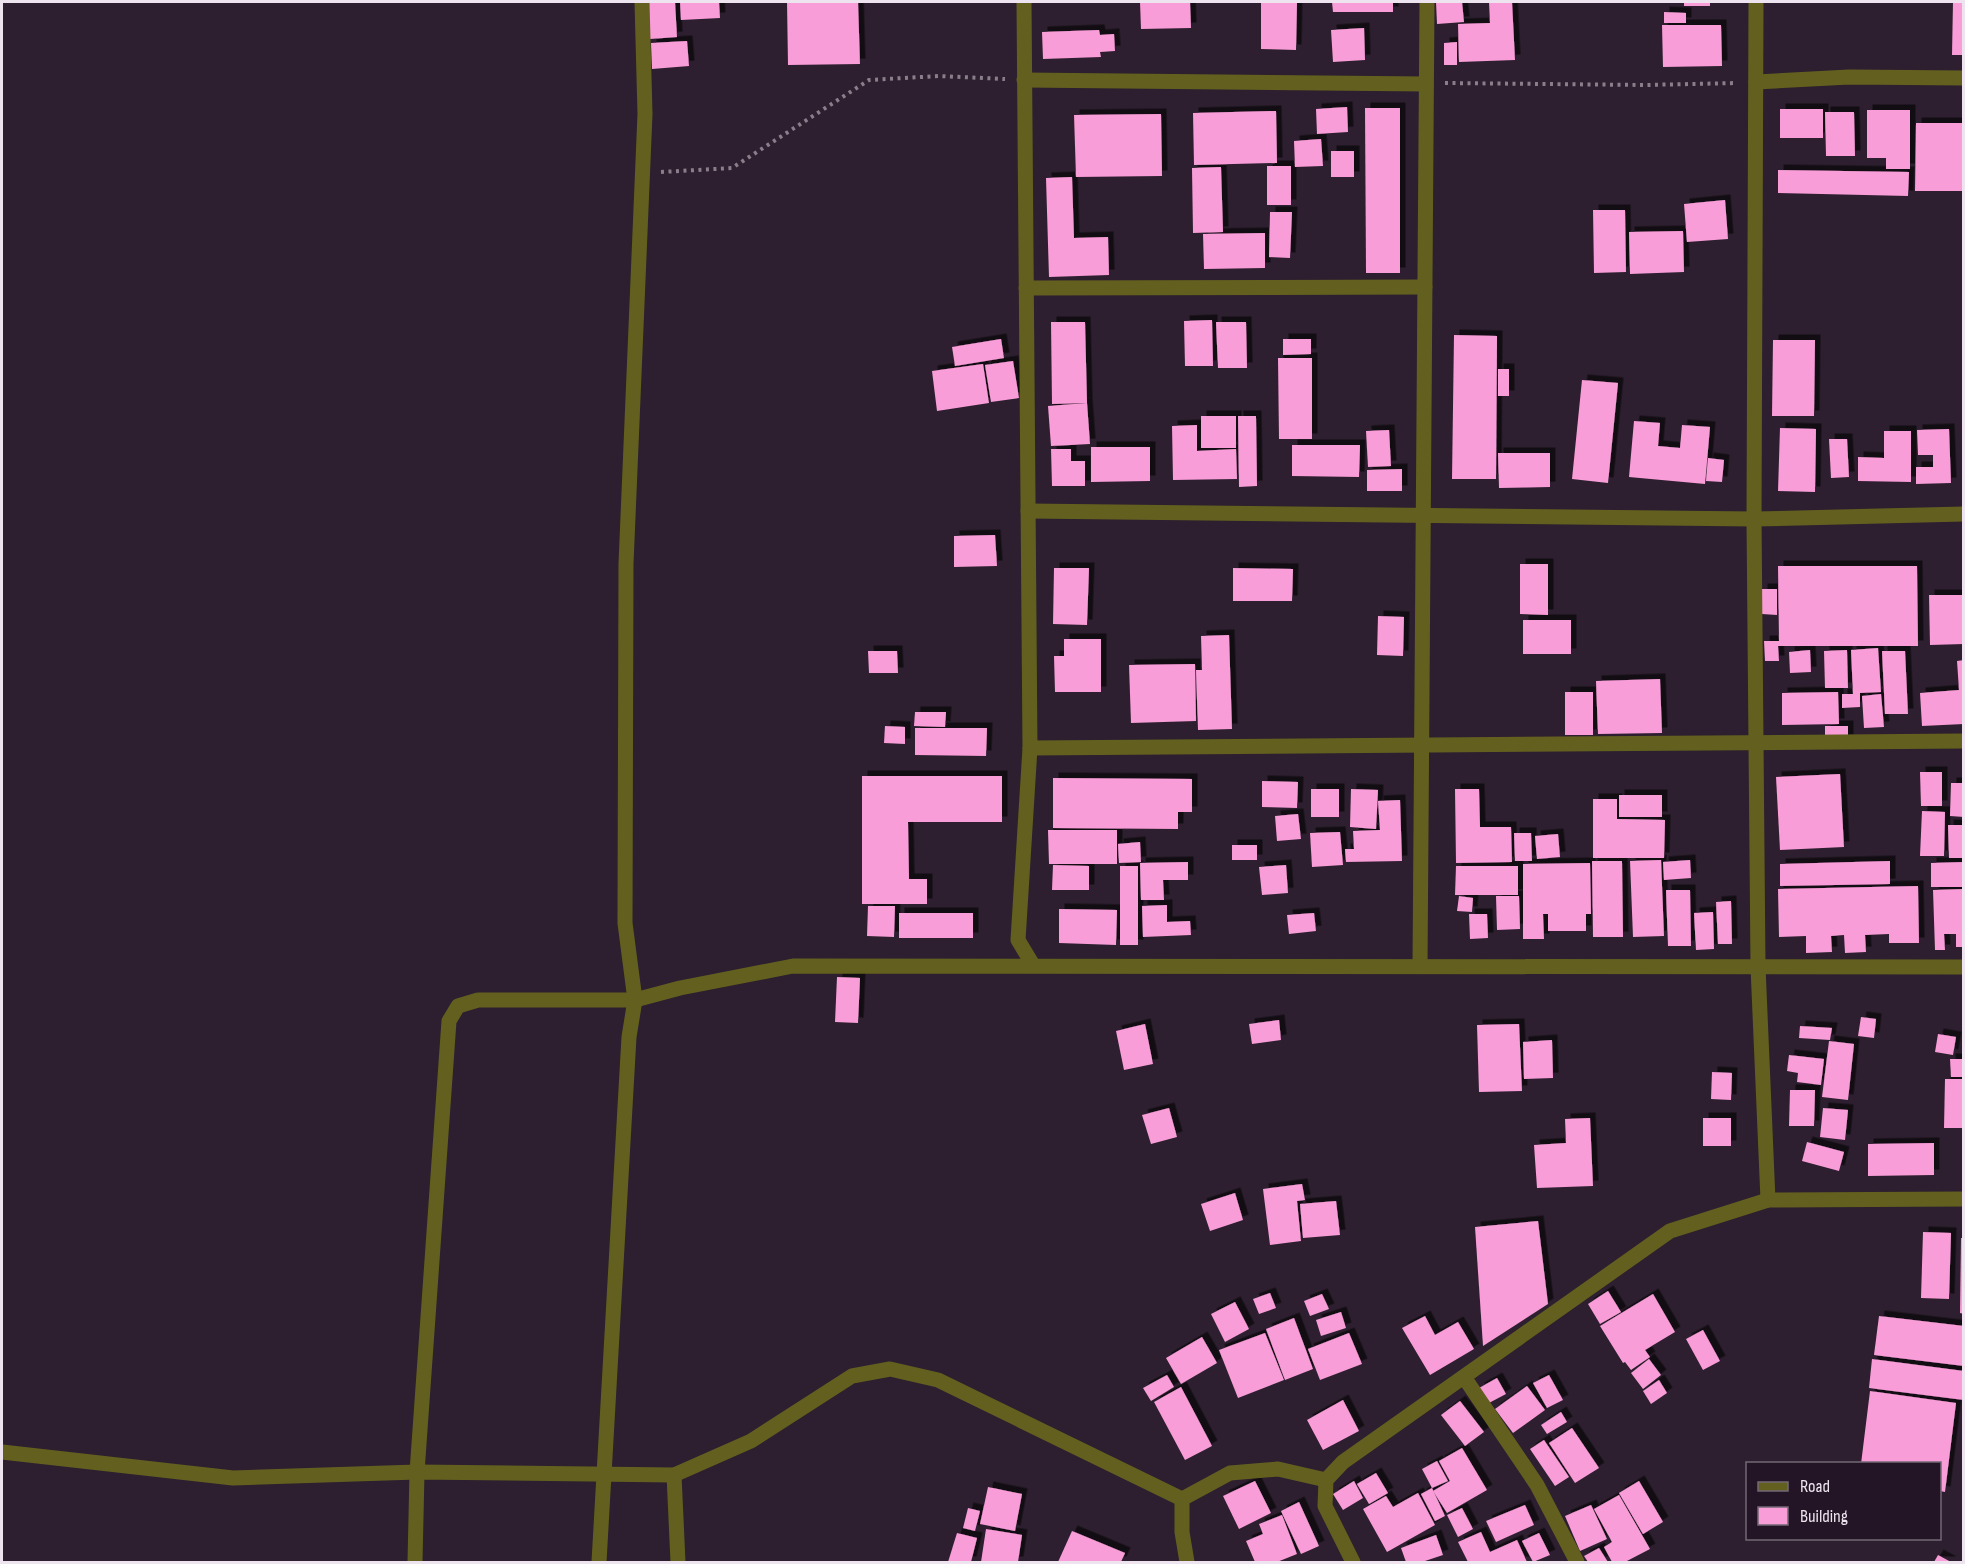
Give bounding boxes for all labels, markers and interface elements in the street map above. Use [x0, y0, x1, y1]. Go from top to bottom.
legend [1746, 1462, 1941, 1540]
text: Road [1800, 1476, 1830, 1497]
text: Building [1800, 1506, 1848, 1527]

